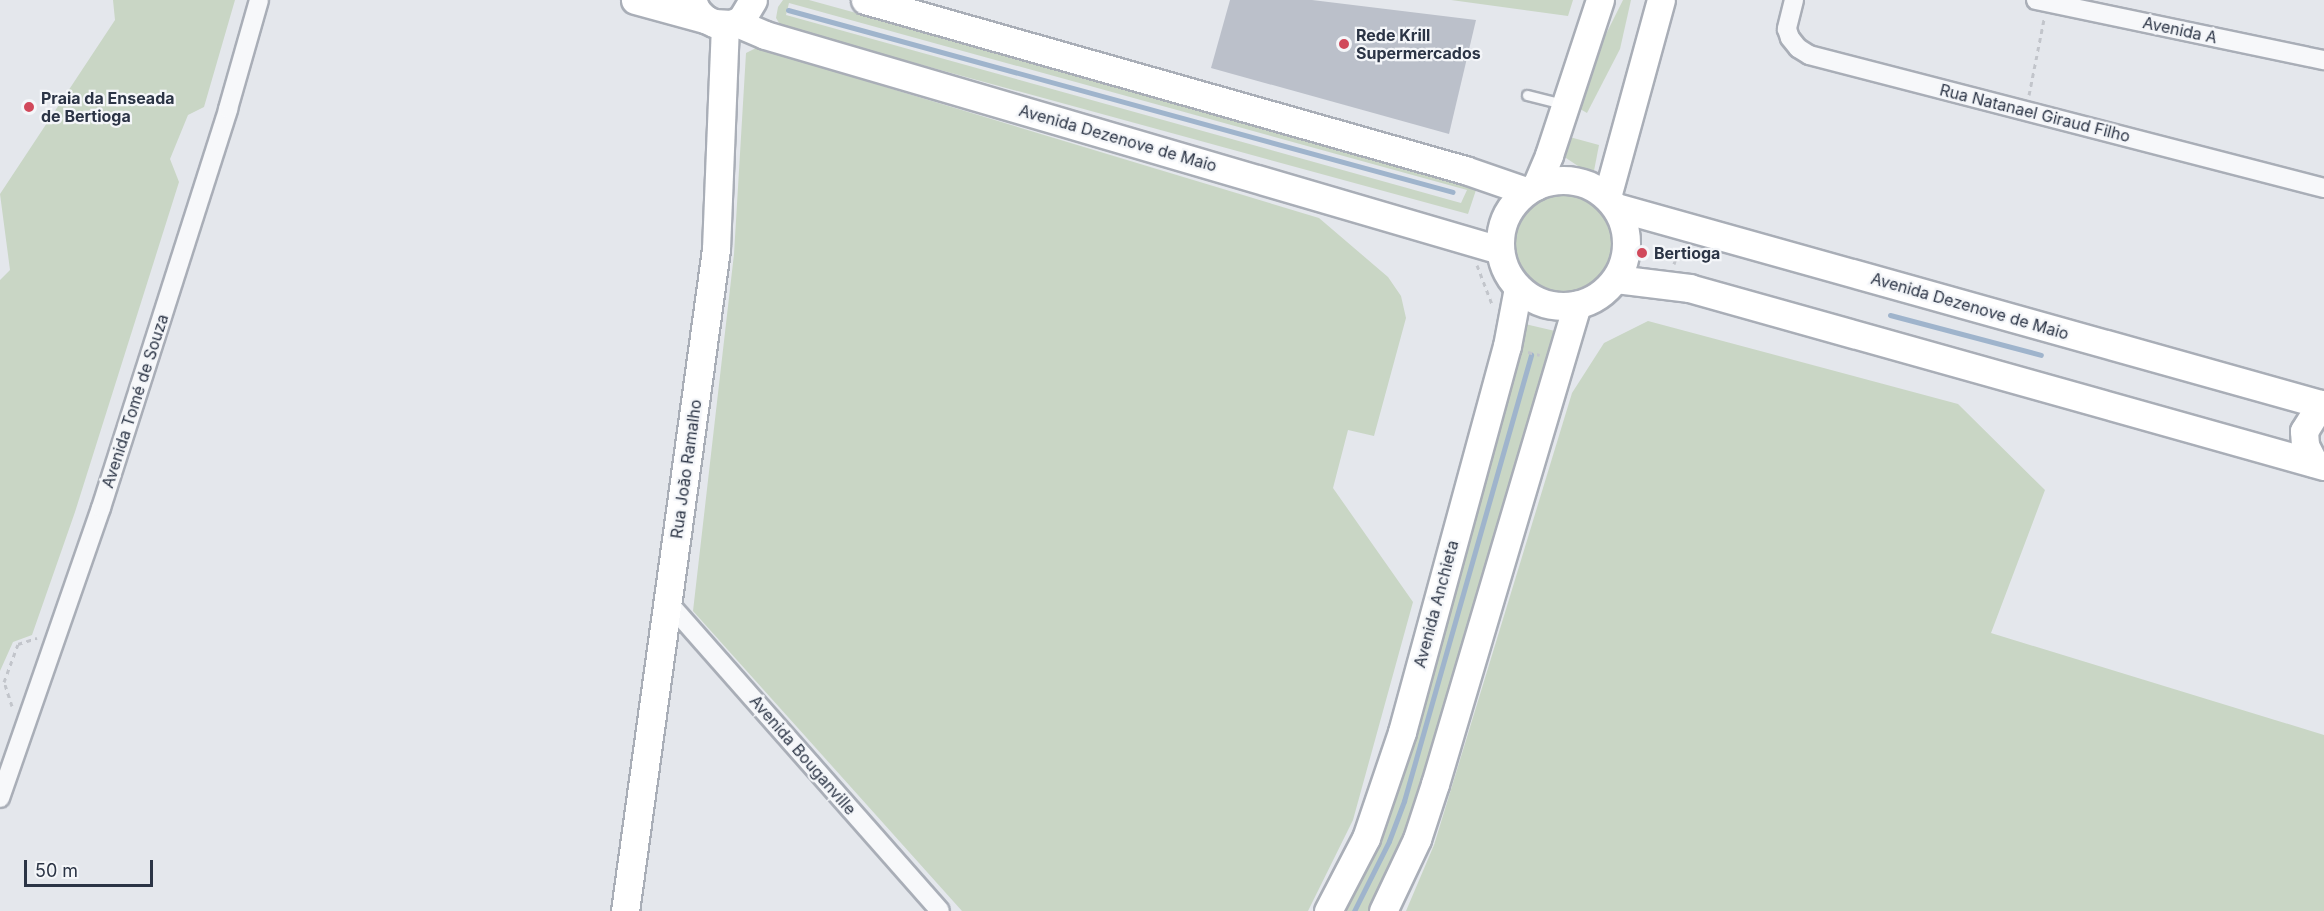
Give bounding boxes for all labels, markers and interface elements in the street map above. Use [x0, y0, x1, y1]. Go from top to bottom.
street label: Avenida A [2141, 13, 2219, 47]
place label: Rede Krill Supermercados [1356, 25, 1481, 63]
marker: Rede Krill Supermercados [1337, 37, 1351, 51]
street label: Rua Natanael Giraud Filho [1938, 80, 2132, 146]
place label: Praia da Enseada de Bertioga [41, 88, 175, 126]
marker: Praia da Enseada de Bertioga [22, 100, 36, 114]
street label: Avenida Dezenove de Maio [1017, 101, 1219, 175]
place label: Bertioga [1654, 243, 1720, 263]
marker: Bertioga [1635, 246, 1649, 260]
street label: Avenida Dezenove de Maio [1869, 269, 2071, 343]
street label: Avenida Tomé de Souza [98, 312, 172, 490]
street label: Rua João Ramalho [667, 398, 705, 540]
street label: Avenida Anchieta [1410, 538, 1462, 670]
street label: Avenida Bouganville [746, 691, 860, 819]
scale bar [27, 848, 156, 886]
text: 50 m [35, 860, 78, 881]

